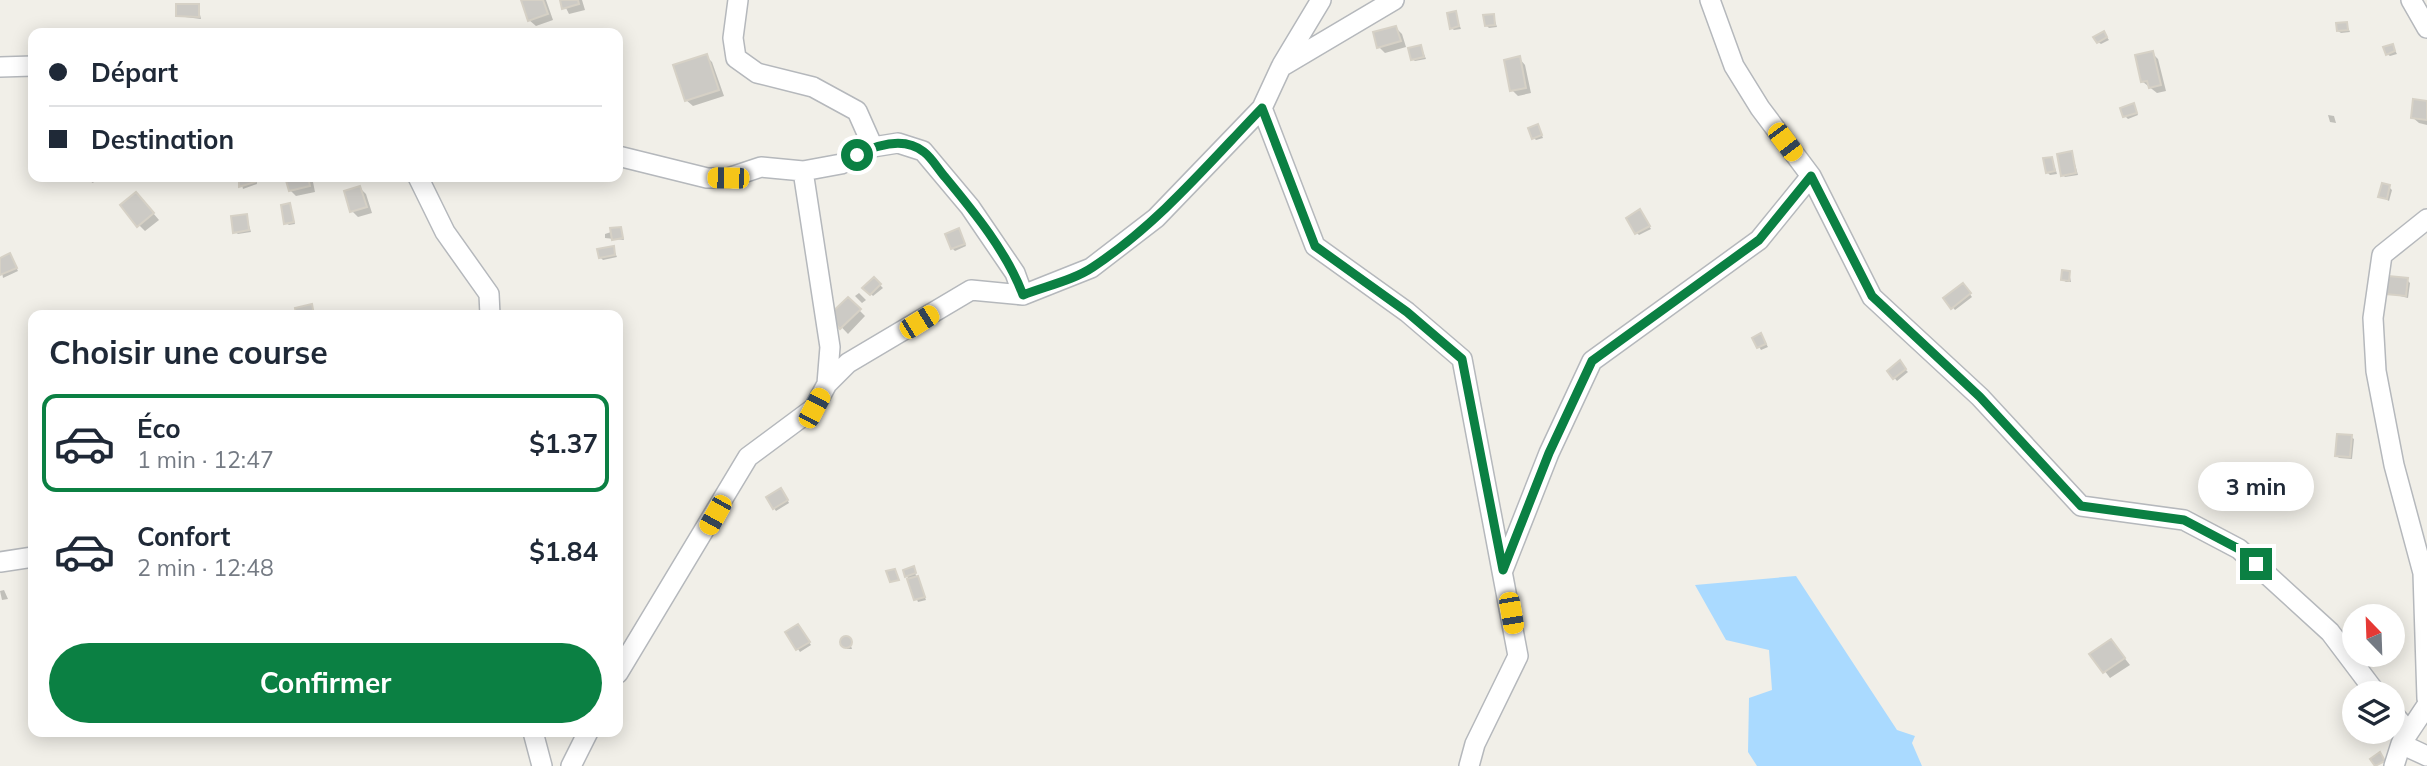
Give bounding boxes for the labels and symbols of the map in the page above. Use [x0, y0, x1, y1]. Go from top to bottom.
car [1764, 119, 1807, 165]
route start [841, 139, 873, 171]
car [707, 167, 750, 189]
car [896, 302, 943, 342]
car [795, 385, 834, 431]
callout: 3 min [2198, 462, 2314, 512]
car [696, 492, 735, 538]
route end [2240, 548, 2272, 580]
car [1498, 590, 1525, 636]
north arrow [2342, 604, 2404, 667]

